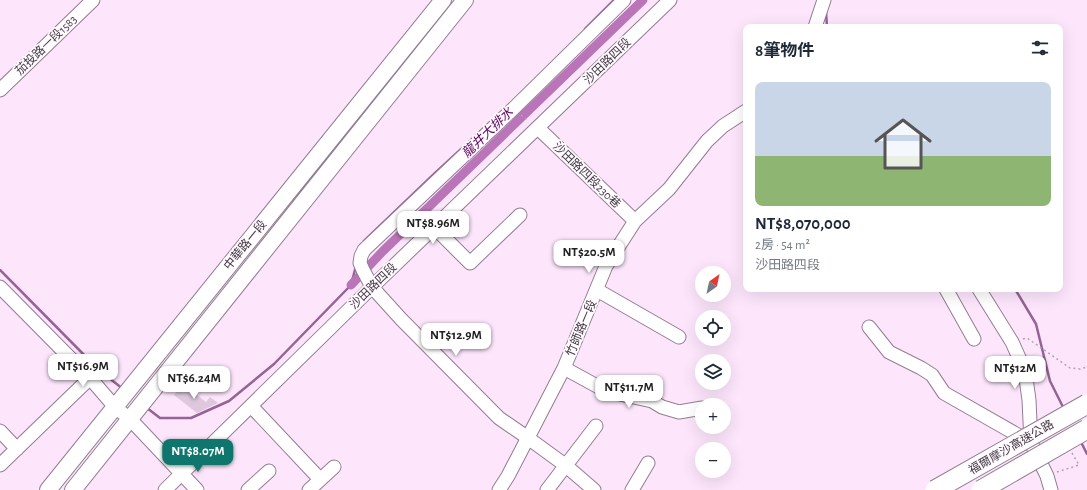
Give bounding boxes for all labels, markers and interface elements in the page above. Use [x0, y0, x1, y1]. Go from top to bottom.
street label: 茄投路一段1583 [12, 12, 79, 77]
street label: 沙田路四段 [581, 35, 633, 86]
icon: filters [1029, 37, 1051, 59]
text: 8筆物件 [755, 42, 814, 59]
water label: 龍井大排水 [459, 104, 517, 160]
icon: home [867, 108, 939, 180]
street label: 沙田路四段230巷 [551, 139, 624, 210]
pin: NT$8.96M [392, 211, 474, 245]
text: NT$8,070,000 [755, 215, 851, 232]
street label: 中華路一段 [221, 217, 269, 272]
text: NT$8.96M [406, 217, 460, 230]
text: 2房 · 54 m² [755, 239, 810, 252]
pin: NT$20.5M [548, 240, 630, 274]
text: NT$20.5M [562, 246, 616, 259]
text: 沙田路四段 [755, 259, 820, 272]
street label: 沙田路四段 [347, 260, 399, 311]
north arrow [695, 266, 731, 302]
map controls [695, 266, 731, 478]
street label: 竹師路一段 [563, 298, 598, 358]
button: locate [695, 310, 731, 346]
pin: NT$12.9M [415, 323, 497, 357]
text: NT$12.9M [430, 329, 482, 342]
pin: NT$16.9M [42, 354, 124, 388]
button: layers [695, 354, 731, 390]
pin: NT$12M [982, 356, 1048, 390]
text: NT$16.9M [57, 360, 109, 373]
text: NT$12M [994, 362, 1036, 375]
pin: NT$6.24M [153, 366, 235, 400]
text: NT$6.24M [167, 372, 221, 385]
pin: NT$11.7M [588, 375, 670, 409]
text: NT$11.7M [604, 381, 654, 394]
button: + [695, 398, 731, 434]
street label: 福爾摩沙高速公路 [966, 417, 1056, 476]
pin: NT$8.07M [157, 439, 239, 473]
button: − [695, 442, 731, 478]
text: NT$8.07M [171, 445, 225, 458]

